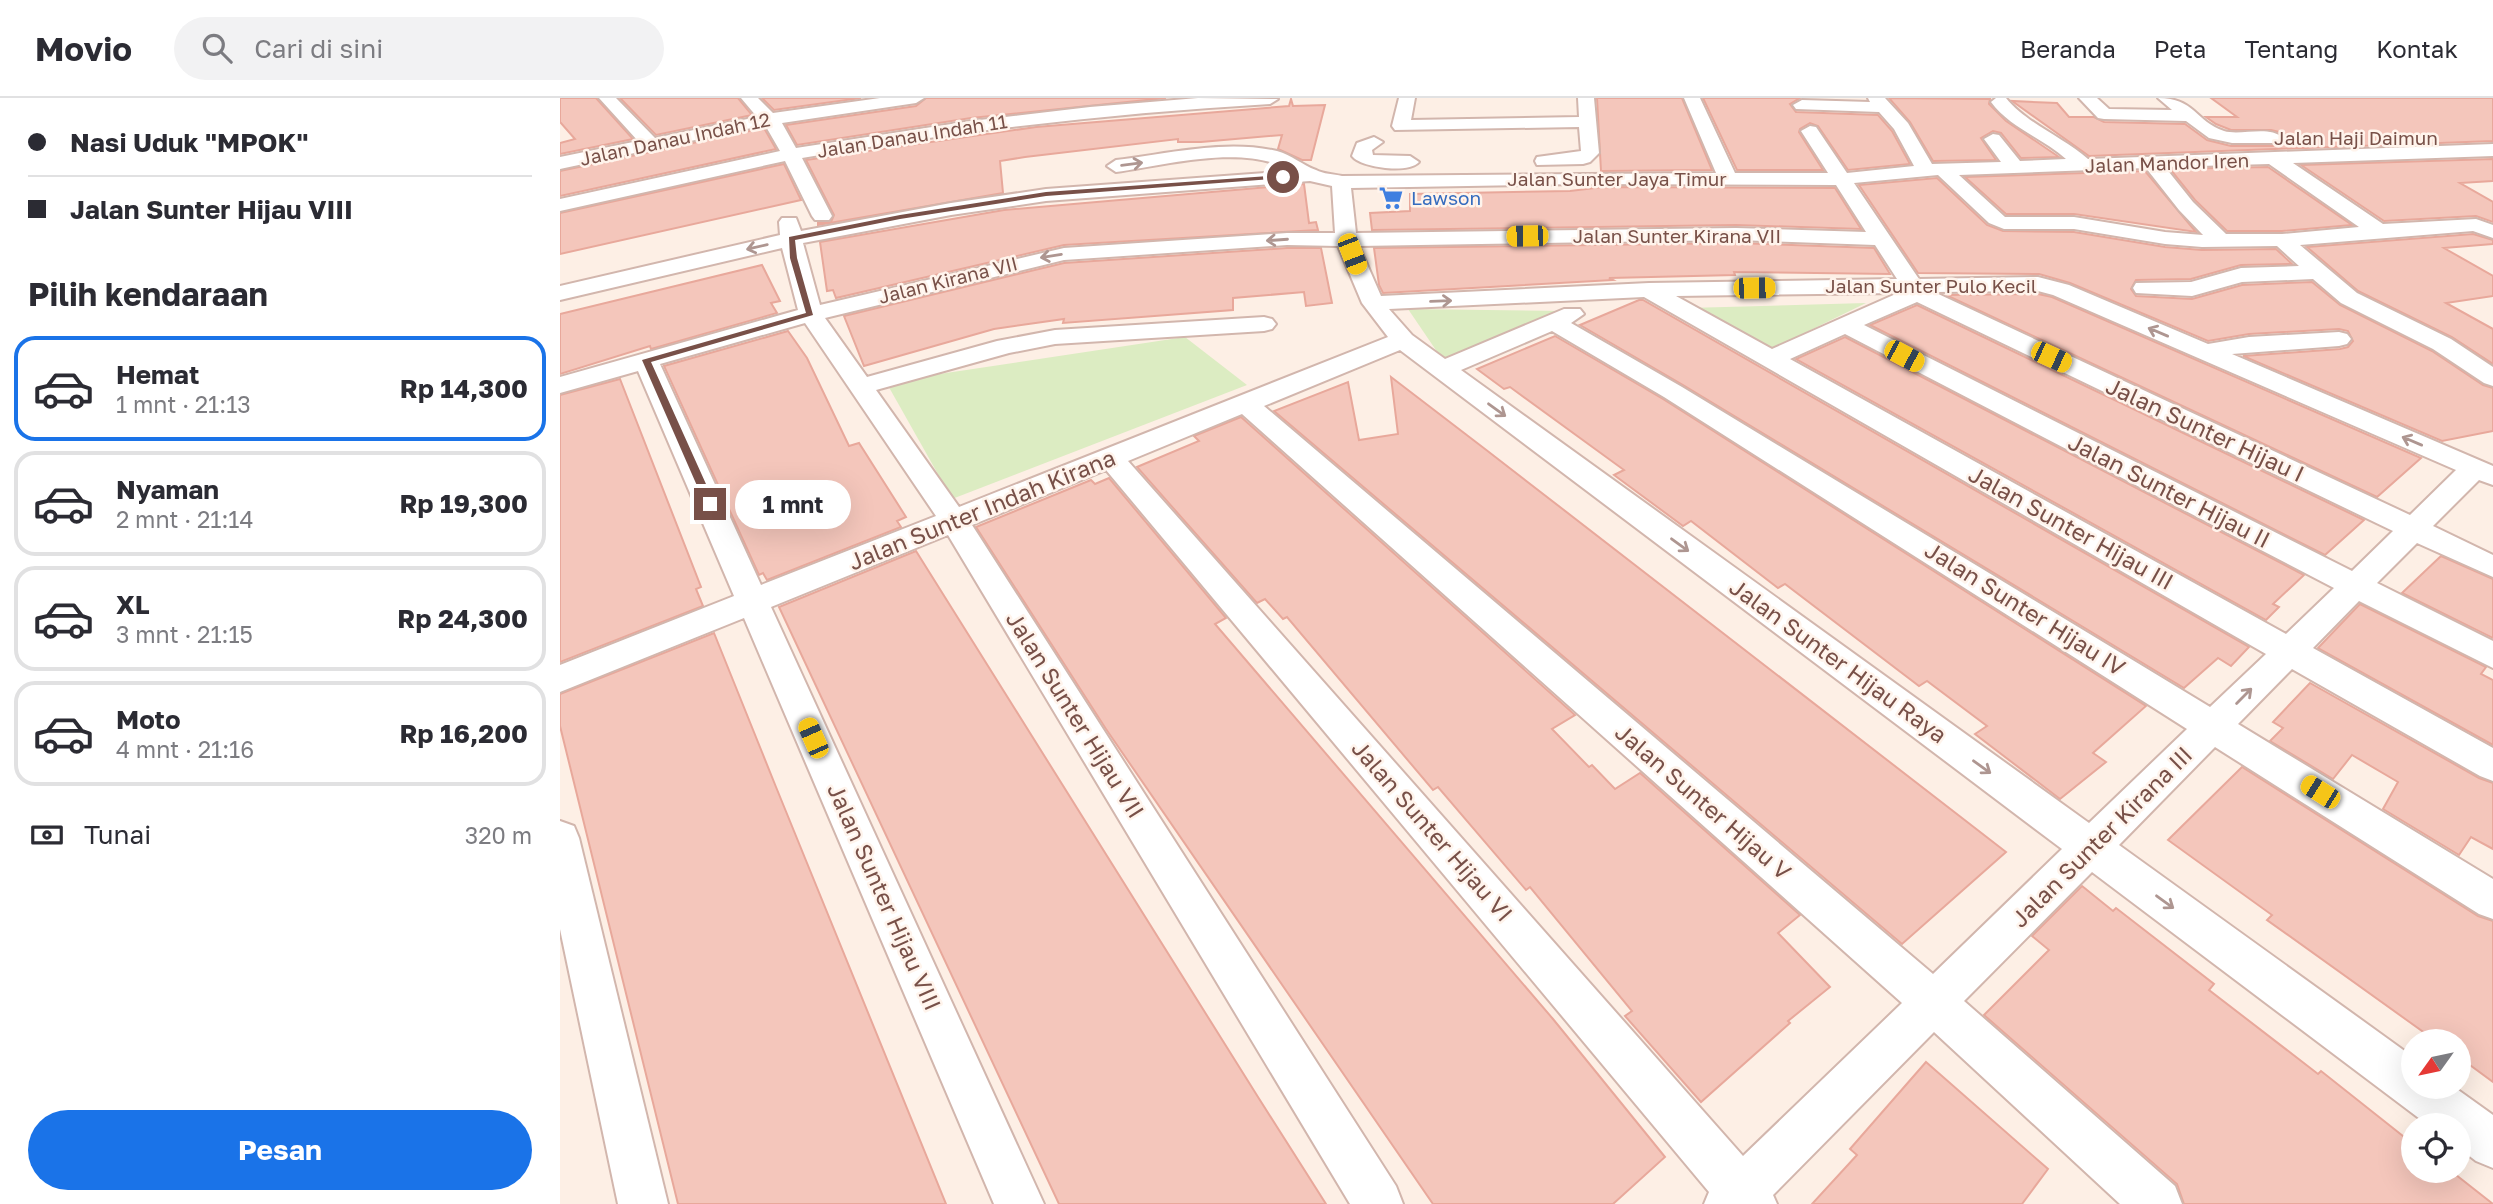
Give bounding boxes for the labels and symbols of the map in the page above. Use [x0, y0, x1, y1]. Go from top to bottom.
street label: Jalan Danau Indah 12 [578, 107, 772, 170]
street label: Jalan Danau Indah 11 [815, 109, 1009, 162]
street label: Jalan Haji Daimun [2274, 126, 2438, 149]
street label: Jalan Mandor Iren [2084, 148, 2250, 177]
one-way arrow [1120, 158, 1143, 171]
route start [1267, 161, 1299, 193]
street label: Jalan Sunter Jaya Timur [1507, 167, 1727, 190]
supermarket icon: Lawson [1377, 184, 1405, 212]
place label: Lawson [1411, 186, 1481, 209]
street label: Jalan Sunter Kirana VII [1573, 224, 1781, 247]
car [1506, 225, 1549, 247]
car [1335, 231, 1370, 277]
one-way arrow [1267, 234, 1289, 247]
one-way arrow [746, 240, 769, 254]
one-way arrow [1040, 250, 1062, 263]
street label: Jalan Kirana VII [876, 251, 1020, 308]
street label: Jalan Sunter Pulo Kecil [1825, 274, 2037, 297]
car [1733, 277, 1776, 299]
one-way arrow [1430, 294, 1453, 307]
one-way arrow [2148, 325, 2169, 338]
car [1881, 337, 1928, 375]
car [2028, 339, 2075, 375]
street label: Jalan Sunter Hijau I [2102, 371, 2309, 487]
one-way arrow [1488, 402, 1506, 417]
street label: Jalan Sunter Hijau II [2064, 427, 2275, 553]
one-way arrow [2402, 434, 2423, 447]
street label: Jalan Sunter Indah Kirana [844, 443, 1119, 575]
street label: Jalan Sunter Hijau III [1964, 459, 2179, 595]
callout: 1 mnt [734, 480, 850, 528]
route end [694, 488, 726, 520]
street label: Jalan Sunter Hijau IV [1920, 535, 2131, 681]
one-way arrow [1671, 537, 1689, 552]
street label: Jalan Sunter Hijau Raya [1725, 572, 1953, 748]
street label: Jalan Sunter Hijau VII [1001, 606, 1151, 823]
one-way arrow [2235, 688, 2252, 705]
car [795, 715, 832, 761]
street label: Jalan Sunter Hijau V [1610, 717, 1797, 885]
street label: Jalan Sunter Hijau VI [1346, 734, 1519, 927]
street label: Jalan Sunter Kirana III [2005, 740, 2198, 933]
one-way arrow [1972, 760, 1991, 774]
car [2297, 772, 2344, 812]
street label: Jalan Sunter Hijau VIII [822, 779, 948, 1014]
one-way arrow [2155, 895, 2174, 909]
north arrow [2401, 1029, 2471, 1099]

